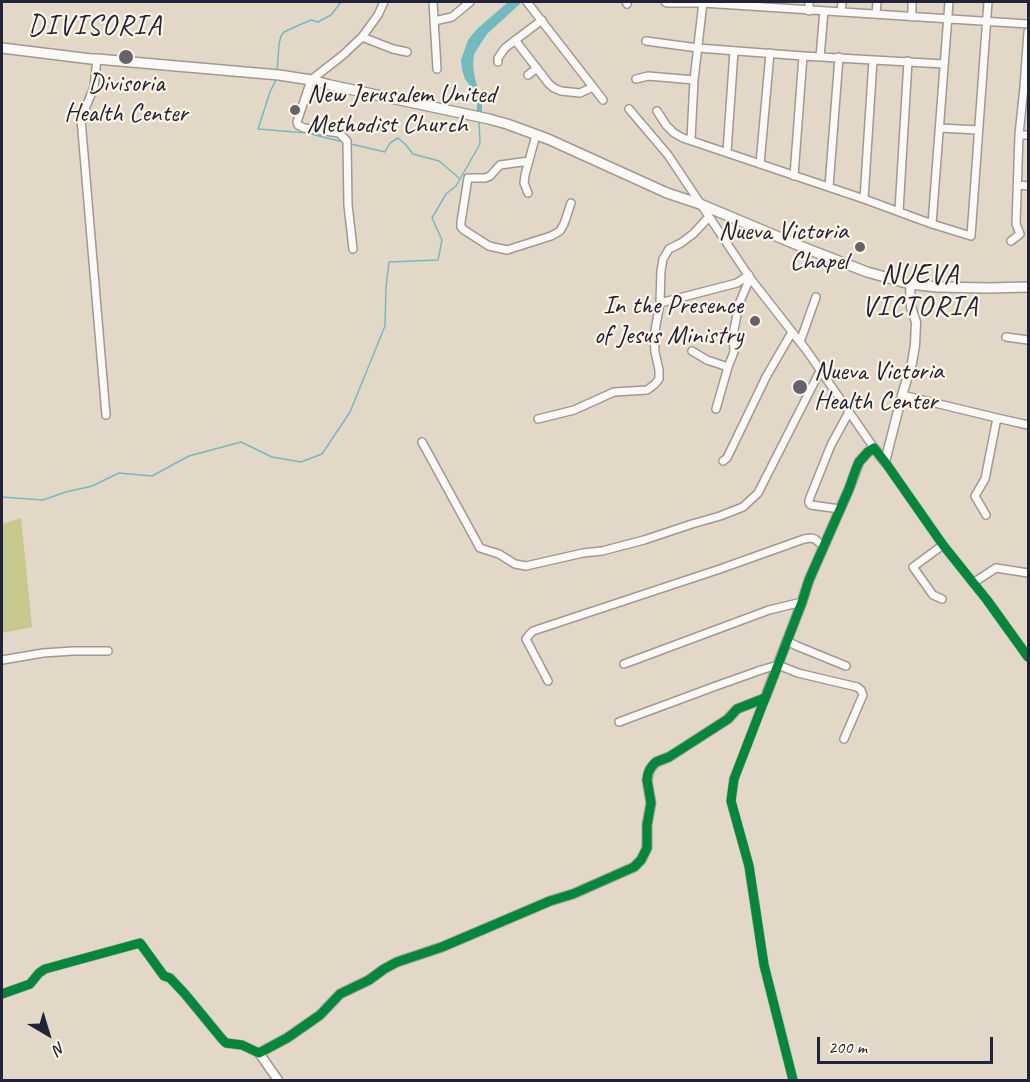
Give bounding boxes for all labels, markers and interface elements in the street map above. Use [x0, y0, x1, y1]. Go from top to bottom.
district label: DIVISORIA [29, 10, 161, 44]
marker: Divisoria Health Center [117, 48, 135, 66]
place label: Divisoria Health Center [64, 68, 188, 130]
place label: New Jerusalem United Methodist Church [307, 79, 496, 140]
marker: New Jerusalem United Methodist Church [288, 103, 302, 117]
place label: Nueva Victoria Chapel [719, 216, 848, 278]
marker: Nueva Victoria Chapel [853, 240, 867, 254]
district label: NUEVA VICTORIA [862, 259, 978, 325]
place label: In the Presence of Jesus Ministry [594, 290, 743, 352]
marker: In the Presence of Jesus Ministry [748, 314, 762, 328]
place label: Nueva Victoria Health Center [814, 356, 943, 418]
marker: Nueva Victoria Health Center [791, 378, 809, 396]
north arrow [18, 1004, 78, 1064]
scale bar [820, 1025, 996, 1063]
text: 200 m [828, 1036, 867, 1058]
text: N [49, 1037, 69, 1059]

